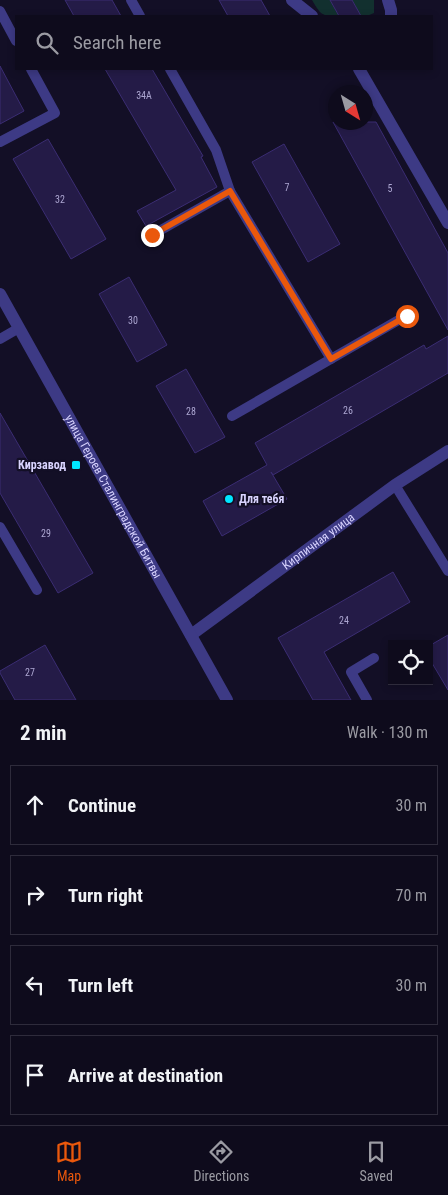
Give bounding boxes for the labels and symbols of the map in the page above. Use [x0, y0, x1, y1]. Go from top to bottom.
north arrow [328, 85, 373, 130]
house number: 34А [136, 90, 152, 101]
house number: 7 [285, 182, 290, 193]
house number: 5 [388, 183, 393, 194]
house number: 32 [55, 194, 65, 205]
route end [141, 224, 164, 247]
route start [396, 305, 419, 328]
house number: 30 [128, 315, 138, 326]
house number: 26 [343, 405, 353, 416]
house number: 28 [186, 406, 196, 417]
street label: улица Героев Сталинградской Битвы [62, 412, 165, 581]
place label: Кирзавод [18, 458, 66, 472]
marker: Кирзавод [70, 459, 82, 471]
place label: Для тебя [239, 492, 284, 506]
marker: Для тебя [223, 493, 235, 505]
street label: Кирпичная улица [279, 510, 357, 573]
house number: 29 [41, 528, 51, 539]
house number: 24 [339, 615, 349, 626]
house number: 27 [25, 667, 35, 678]

